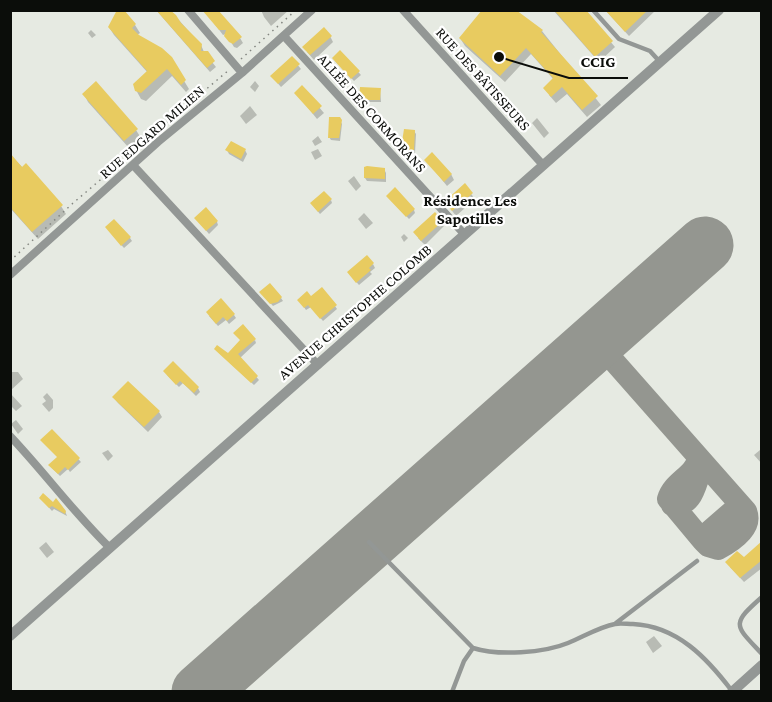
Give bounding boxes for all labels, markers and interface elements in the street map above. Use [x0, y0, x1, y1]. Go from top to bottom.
street label: RUE DES BÂTISSEURS [433, 24, 533, 134]
callout: CCIG [569, 44, 628, 78]
street label: ALLÉE DES CORMORANS [315, 51, 429, 175]
text: CCIG [581, 53, 616, 70]
street label: RUE EDGARD MILIEN [97, 82, 208, 182]
district label: Résidence Les Sapotilles [423, 192, 517, 227]
street label: AVENUE CHRISTOPHE COLOMB [275, 241, 435, 383]

